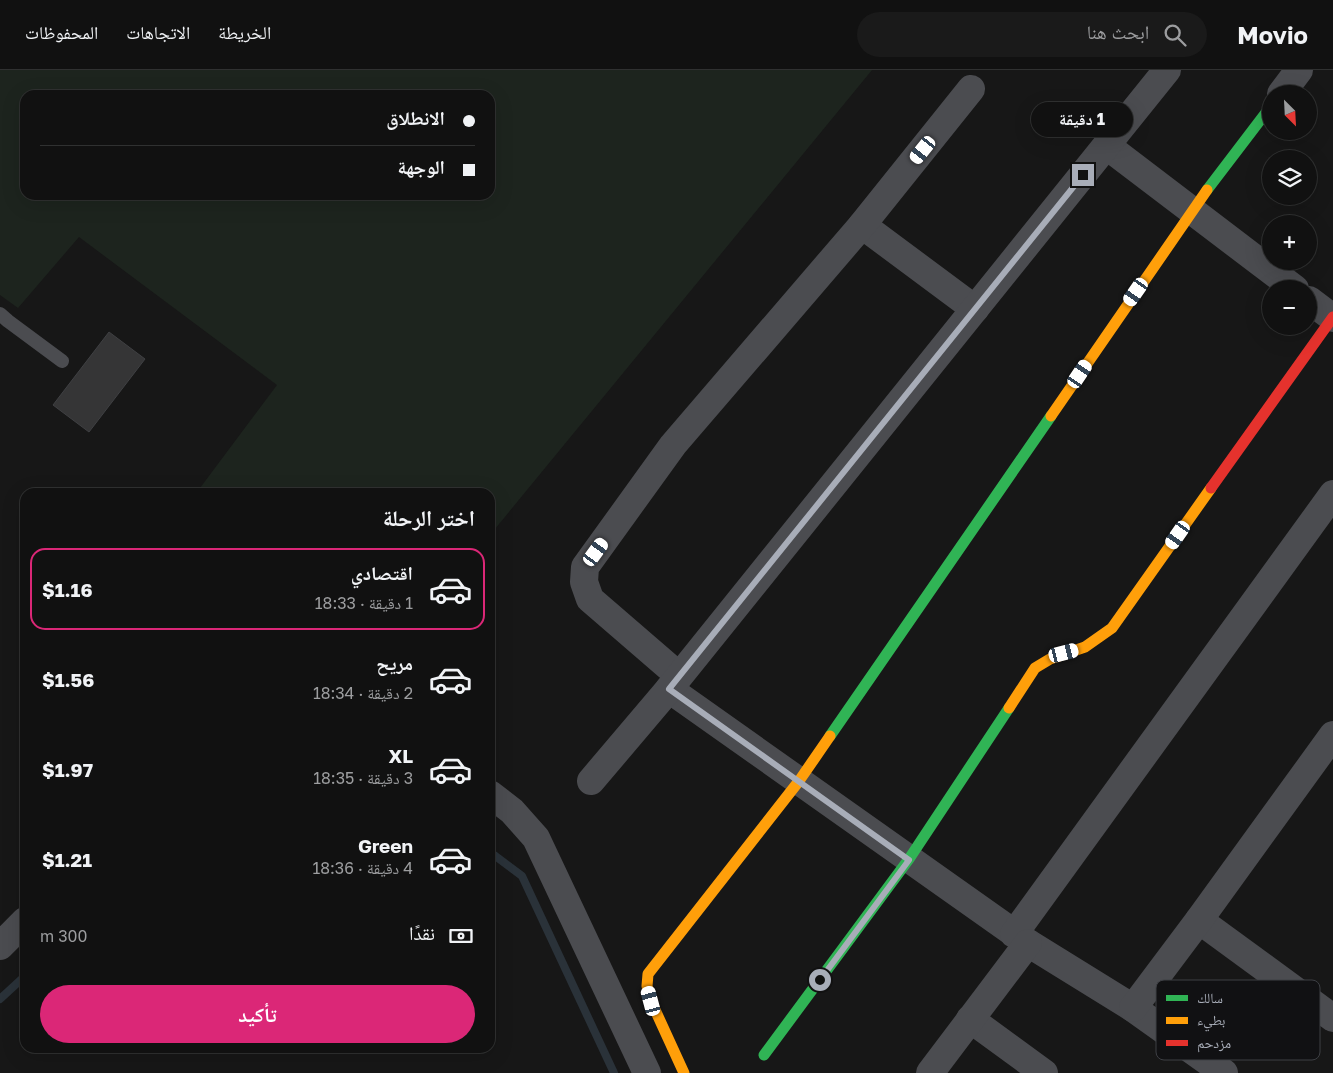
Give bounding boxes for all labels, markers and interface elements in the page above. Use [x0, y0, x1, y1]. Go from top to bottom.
search box [857, 12, 1207, 57]
text: ابحث هنا [1087, 20, 1149, 43]
text: Movio [1237, 20, 1308, 49]
text: المحفوظات [25, 21, 98, 43]
text: الاتجاهات [126, 21, 190, 43]
text: الخريطة [218, 21, 271, 43]
icon: search [1161, 21, 1189, 49]
north arrow [1262, 85, 1318, 140]
map controls [1262, 85, 1317, 335]
callout: 1 دقيقة [1032, 102, 1134, 138]
text: الانطلاق [386, 106, 445, 129]
text: 1 دقيقة [1059, 109, 1105, 129]
car [907, 134, 938, 166]
button: layers [1262, 150, 1317, 205]
text: الوجهة [397, 155, 445, 178]
route end [1072, 164, 1094, 186]
button: + [1262, 215, 1317, 270]
car [1121, 275, 1150, 309]
button: − [1262, 280, 1317, 335]
car [1065, 357, 1094, 391]
text: اختر الرحلة [383, 504, 475, 531]
car [1163, 518, 1192, 552]
car [581, 535, 610, 569]
text: اقتصادي [351, 561, 413, 584]
icon: car [428, 567, 473, 612]
text: $1.16 [42, 578, 92, 601]
text: 1 دقيقة · 18:33 [315, 593, 413, 613]
car [1047, 642, 1080, 664]
text: مريح [376, 651, 413, 674]
icon: car [428, 657, 473, 702]
text: $1.56 [42, 668, 94, 691]
text: 2 دقيقة · 18:34 [313, 683, 413, 703]
text: XL [388, 744, 413, 767]
icon: car [428, 747, 473, 792]
text: $1.97 [42, 758, 93, 781]
text: 3 دقيقة · 18:35 [313, 768, 413, 788]
text: Green [358, 834, 413, 857]
icon: car [428, 837, 473, 882]
text: $1.21 [42, 848, 92, 871]
text: 4 دقيقة · 18:36 [313, 858, 413, 878]
text: نقدًا [409, 921, 435, 944]
icon: cash [447, 922, 475, 950]
text: 300 m [40, 926, 87, 946]
route start [809, 969, 831, 991]
legend [1156, 980, 1320, 1060]
button: تأكيد [40, 985, 475, 1043]
car [639, 985, 662, 1017]
text: سالك [1197, 989, 1223, 1006]
text: بطيء [1197, 1011, 1226, 1032]
text: مزدحم [1197, 1034, 1231, 1053]

